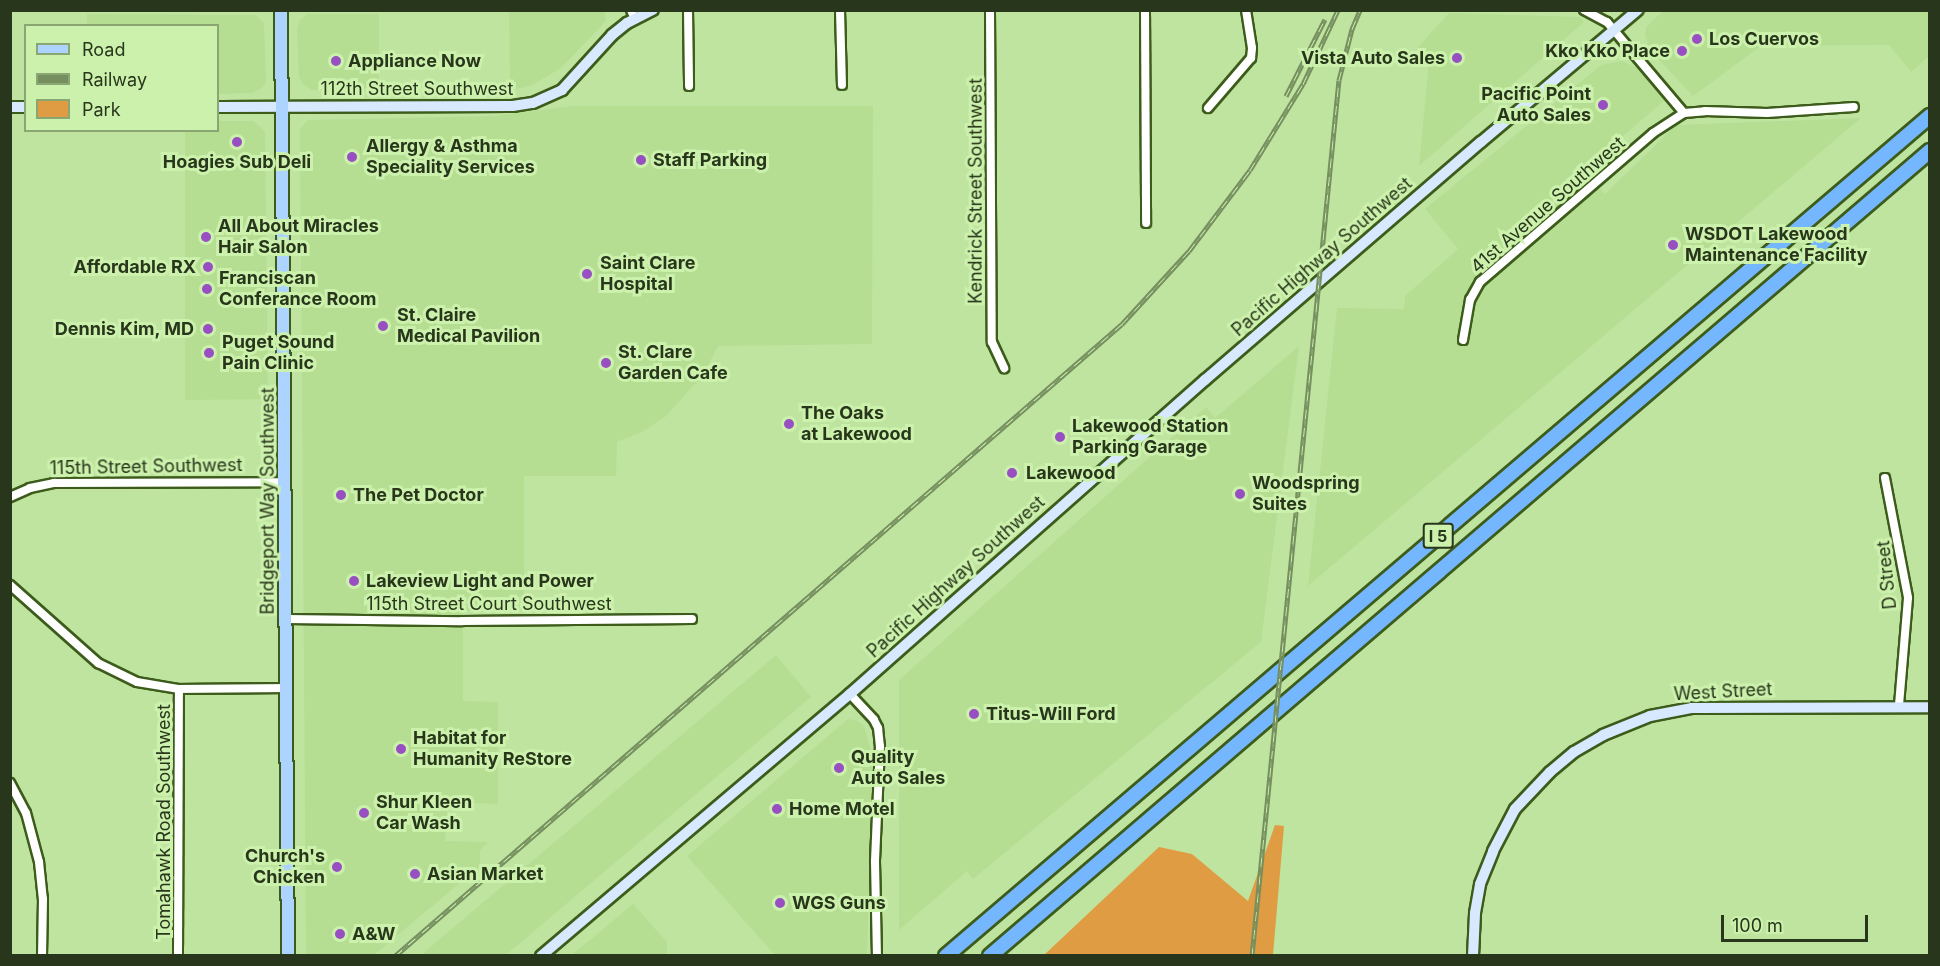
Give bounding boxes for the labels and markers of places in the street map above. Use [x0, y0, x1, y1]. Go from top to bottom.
place label: Los Cuervos [1709, 28, 1819, 50]
marker: Los Cuervos [1690, 32, 1704, 46]
place label: Kko Kko Place [1545, 40, 1670, 62]
marker: Kko Kko Place [1675, 44, 1689, 58]
place label: Vista Auto Sales [1301, 47, 1445, 69]
place label: Appliance Now [348, 50, 481, 72]
marker: Vista Auto Sales [1450, 51, 1464, 65]
marker: Appliance Now [329, 54, 343, 68]
place label: Pacific Point Auto Sales [1481, 84, 1591, 127]
marker: Pacific Point Auto Sales [1596, 98, 1610, 112]
marker: Hoagies Sub Deli [230, 135, 244, 149]
place label: Allergy & Asthma Speciality Services [366, 136, 535, 178]
marker: Allergy & Asthma Speciality Services [343, 148, 361, 166]
place label: Staff Parking [653, 149, 767, 171]
place label: Hoagies Sub Deli [163, 151, 311, 173]
marker: Staff Parking [634, 153, 648, 167]
place label: All About Miracles Hair Salon [218, 216, 379, 258]
place label: WSDOT Lakewood Maintenance Facility [1685, 224, 1868, 266]
marker: All About Miracles Hair Salon [199, 230, 213, 244]
marker: WSDOT Lakewood Maintenance Facility [1666, 238, 1680, 252]
place label: Saint Clare Hospital [600, 253, 695, 296]
place label: Affordable RX [73, 256, 196, 278]
marker: Affordable RX [201, 260, 215, 274]
marker: Saint Clare Hospital [578, 265, 596, 283]
place label: Franciscan Conferance Room [219, 268, 376, 310]
marker: Franciscan Conferance Room [200, 282, 214, 296]
place label: St. Claire Medical Pavilion [397, 305, 540, 348]
marker: St. Claire Medical Pavilion [374, 317, 392, 335]
place label: Dennis Kim, MD [54, 318, 194, 340]
marker: Dennis Kim, MD [199, 320, 217, 338]
place label: Puget Sound Pain Clinic [222, 332, 334, 374]
place label: St. Clare Garden Cafe [618, 342, 728, 385]
marker: Puget Sound Pain Clinic [200, 344, 218, 362]
marker: St. Clare Garden Cafe [599, 356, 613, 370]
place label: The Oaks at Lakewood [801, 403, 912, 446]
place label: Lakewood Station Parking Garage [1072, 416, 1229, 458]
marker: The Oaks at Lakewood [782, 417, 796, 431]
marker: Lakewood Station Parking Garage [1053, 430, 1067, 444]
place label: Lakewood [1026, 462, 1116, 484]
marker: Lakewood [1003, 464, 1021, 482]
place label: Woodspring Suites [1252, 473, 1360, 516]
place label: The Pet Doctor [353, 484, 484, 506]
marker: Woodspring Suites [1233, 487, 1247, 501]
marker: The Pet Doctor [334, 488, 348, 502]
place label: Lakeview Light and Power [366, 570, 594, 592]
marker: Lakeview Light and Power [347, 574, 361, 588]
place label: Titus-Will Ford [986, 703, 1116, 725]
marker: Titus-Will Ford [967, 707, 981, 721]
place label: Habitat for Humanity ReStore [413, 728, 572, 771]
marker: Habitat for Humanity ReStore [394, 742, 408, 756]
place label: Quality Auto Sales [851, 747, 945, 789]
marker: Quality Auto Sales [832, 761, 846, 775]
place label: Shur Kleen Car Wash [376, 792, 472, 834]
place label: Home Motel [789, 798, 895, 820]
marker: Home Motel [770, 802, 784, 816]
marker: Shur Kleen Car Wash [357, 806, 371, 820]
place label: Church's Chicken [245, 846, 325, 888]
marker: Church's Chicken [330, 860, 344, 874]
place label: Asian Market [427, 863, 543, 885]
marker: Asian Market [408, 867, 422, 881]
place label: WGS Guns [792, 892, 886, 914]
marker: WGS Guns [773, 896, 787, 910]
place label: A&W [352, 923, 395, 945]
marker: A&W [333, 927, 347, 941]

